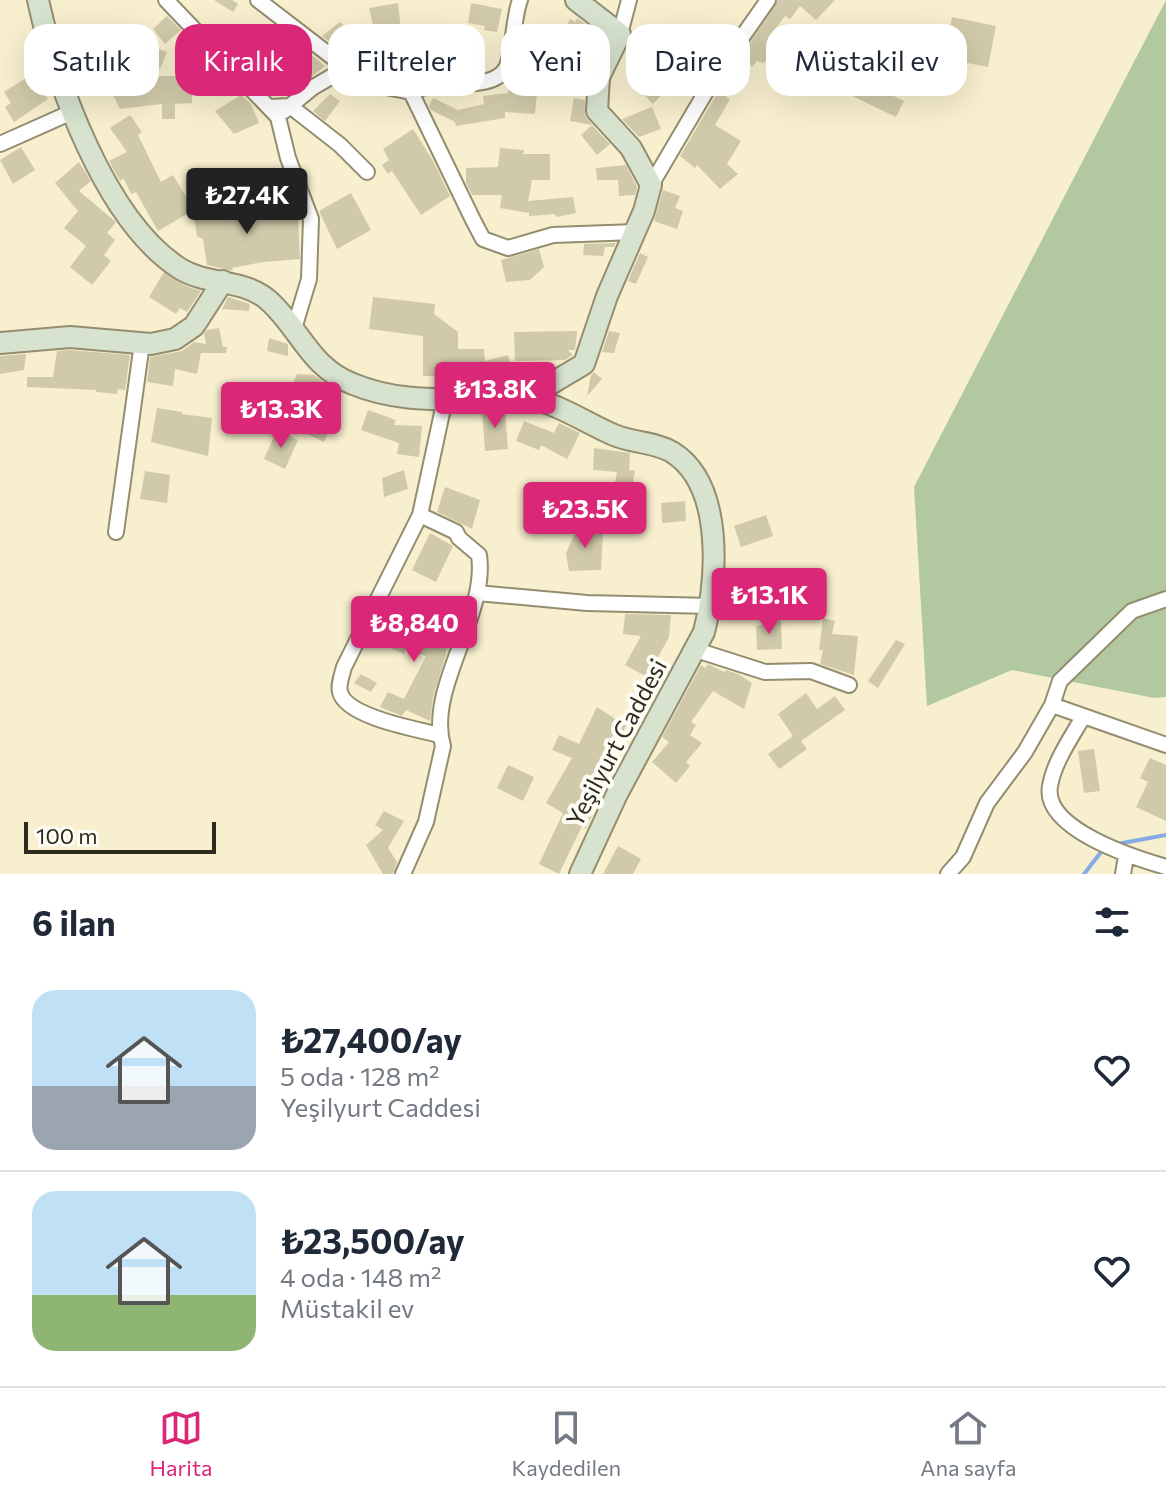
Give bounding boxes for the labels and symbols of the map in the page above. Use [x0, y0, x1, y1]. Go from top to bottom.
pin: ₺27.4K [182, 168, 312, 236]
pin: ₺13.8K [430, 362, 560, 430]
pin: ₺13.3K [216, 382, 346, 450]
pin: ₺23.5K [520, 482, 650, 550]
pin: ₺13.1K [704, 568, 834, 636]
pin: ₺8,840 [349, 596, 479, 664]
street label: Yeşilyurt Caddesi [559, 654, 672, 831]
scale bar [24, 818, 216, 854]

